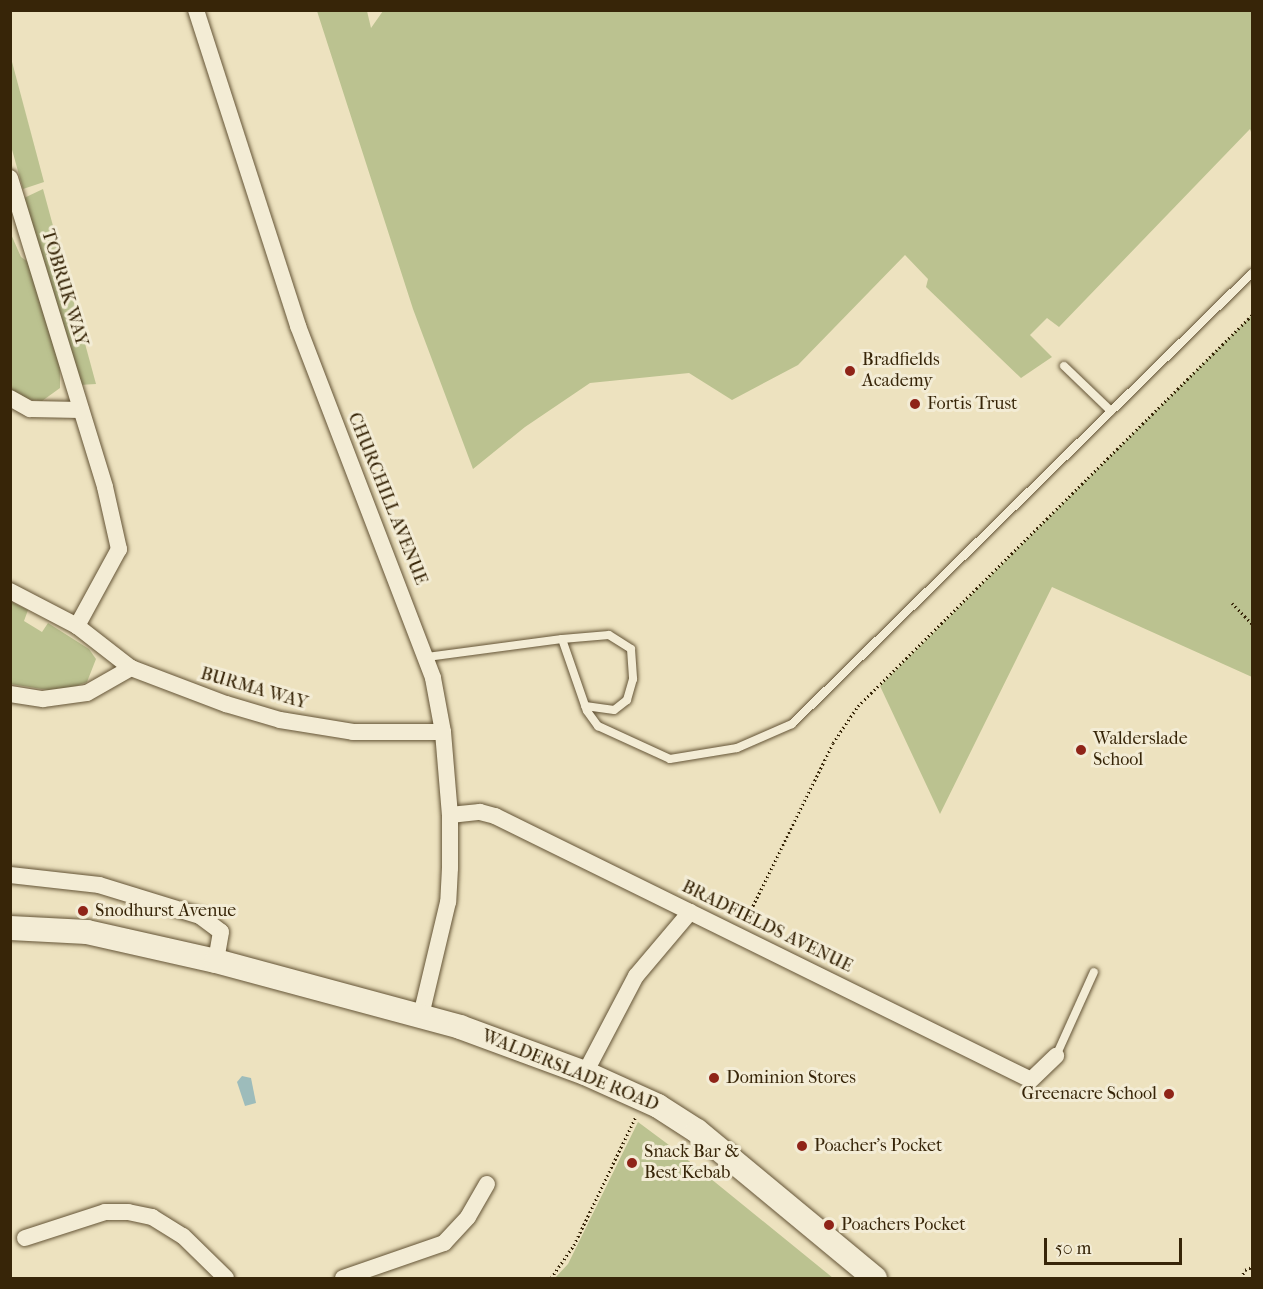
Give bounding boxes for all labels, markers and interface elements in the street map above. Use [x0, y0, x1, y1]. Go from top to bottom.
street label: TOBRUK WAY [36, 227, 92, 349]
place label: Bradfields Academy [862, 350, 940, 392]
marker: Bradfields Academy [843, 364, 857, 378]
place label: Fortis Trust [927, 393, 1017, 415]
marker: Fortis Trust [908, 397, 922, 411]
street label: CHURCHILL AVENUE [343, 410, 431, 588]
street label: BURMA WAY [198, 663, 310, 715]
place label: Walderslade School [1093, 729, 1188, 771]
marker: Walderslade School [1074, 743, 1088, 757]
street label: BRADFIELDS AVENUE [678, 876, 856, 978]
place label: Snodhurst Avenue [95, 900, 236, 922]
marker: Snodhurst Avenue [76, 904, 90, 918]
street label: WALDERSLADE ROAD [478, 1026, 662, 1116]
place label: Dominion Stores [726, 1067, 856, 1089]
marker: Dominion Stores [707, 1071, 721, 1085]
place label: Greenacre School [1022, 1083, 1157, 1105]
marker: Greenacre School [1162, 1087, 1176, 1101]
place label: Poacher's Pocket [814, 1135, 942, 1157]
marker: Poacher's Pocket [795, 1139, 809, 1153]
place label: Snack Bar & Best Kebab [644, 1142, 739, 1184]
marker: Snack Bar & Best Kebab [625, 1156, 639, 1170]
place label: Poachers Pocket [841, 1214, 966, 1236]
marker: Poachers Pocket [822, 1218, 836, 1232]
scale bar [1047, 1226, 1185, 1264]
text: 50 m [1055, 1238, 1091, 1259]

